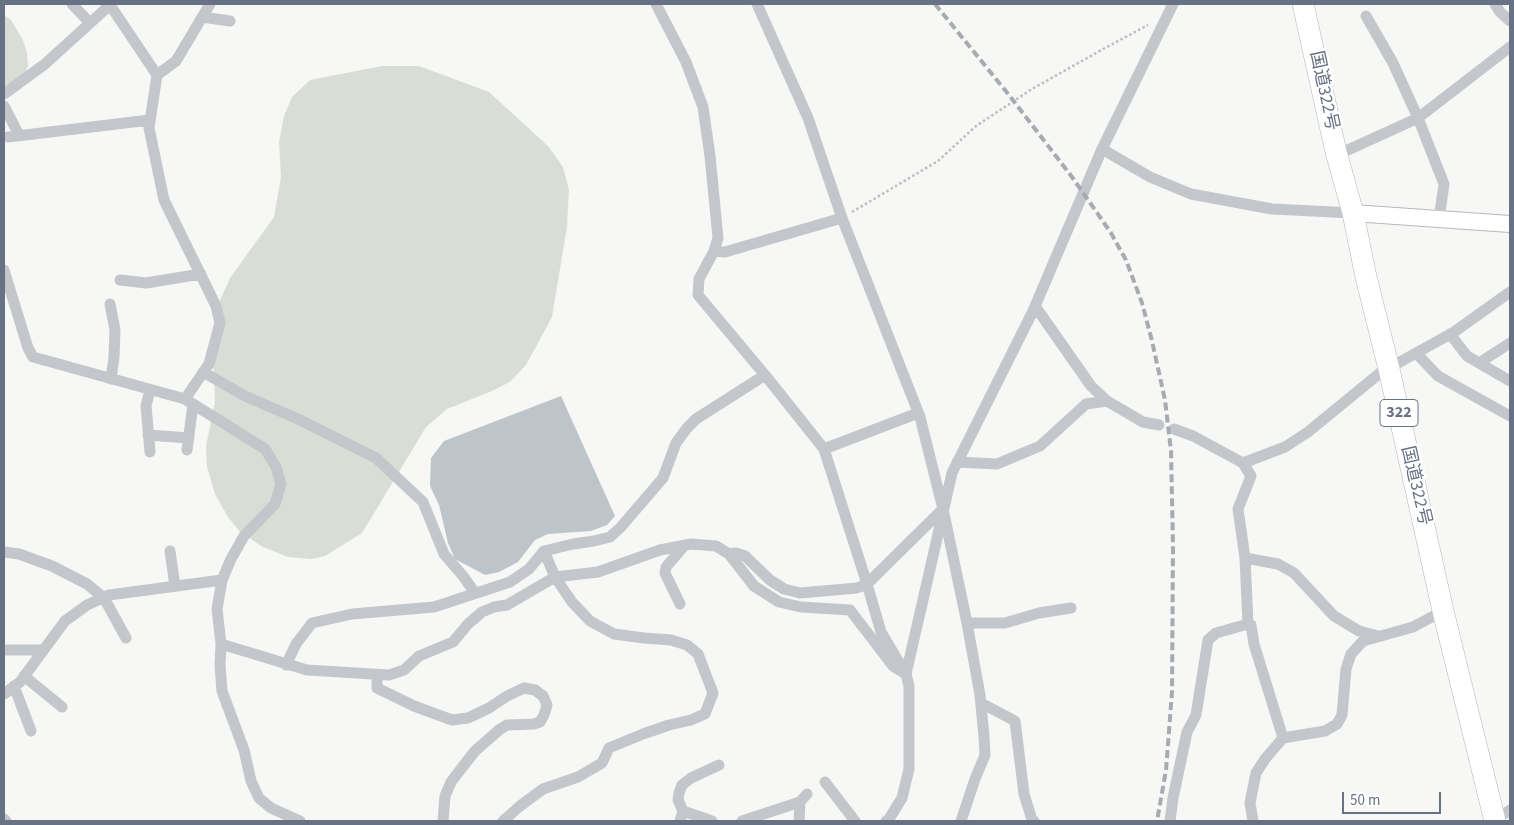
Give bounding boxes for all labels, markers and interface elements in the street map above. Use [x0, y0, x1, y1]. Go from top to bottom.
street label: 国道322号 [1304, 49, 1342, 133]
road number: 322 [1380, 399, 1418, 426]
street label: 国道322号 [1395, 444, 1435, 528]
scale bar [1344, 782, 1443, 814]
text: 50 m [1350, 790, 1380, 811]

